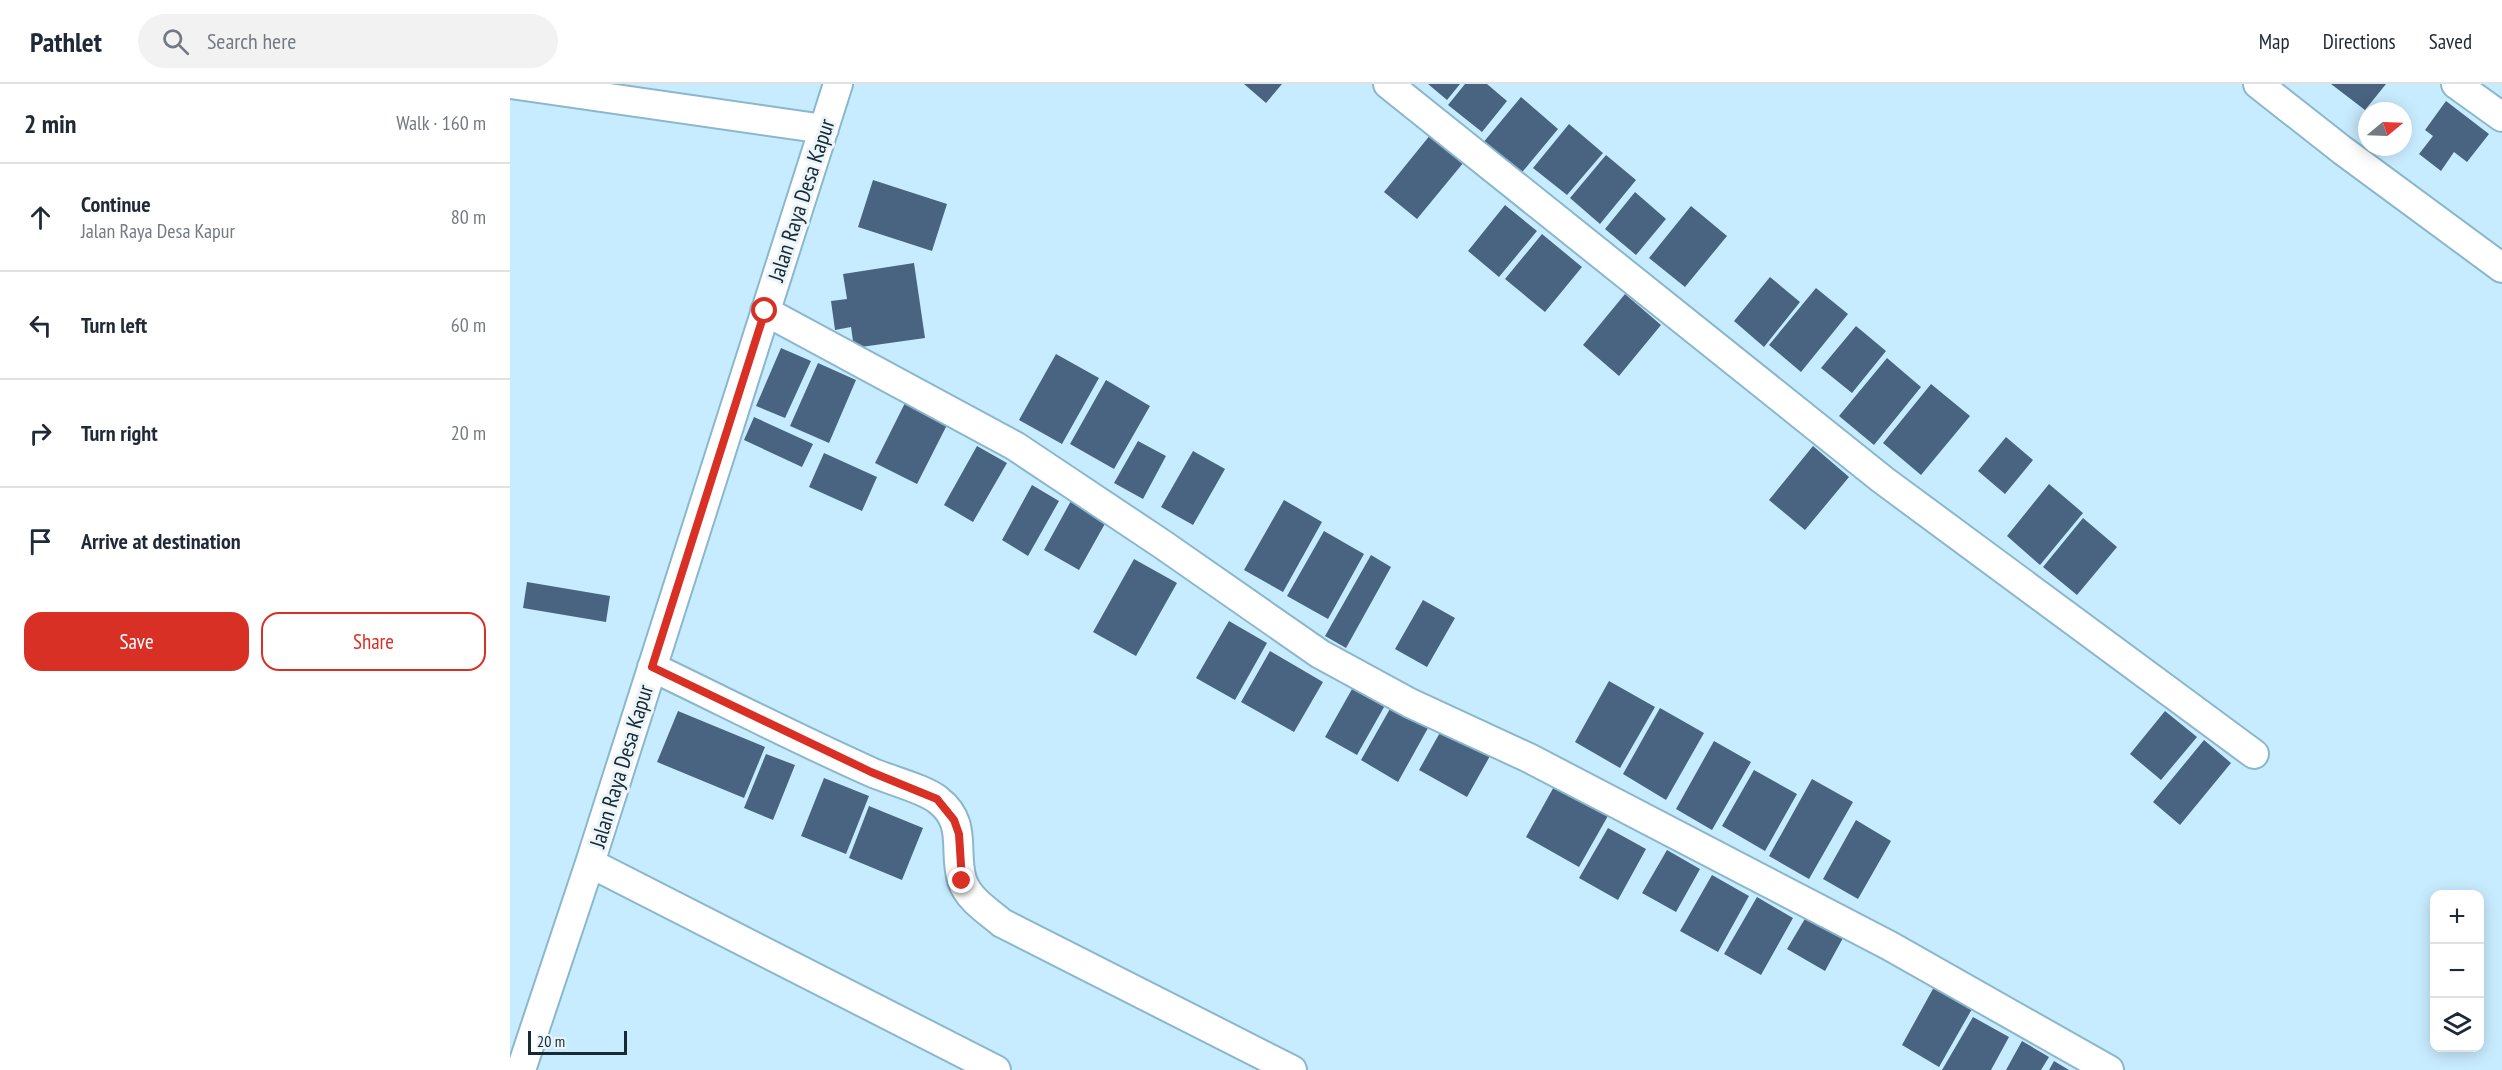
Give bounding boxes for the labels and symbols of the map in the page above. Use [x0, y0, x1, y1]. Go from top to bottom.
north arrow [2358, 102, 2412, 156]
street label: Jalan Raya Desa Kapur [761, 115, 840, 286]
route start [751, 297, 777, 323]
street label: Jalan Raya Desa Kapur [583, 681, 659, 852]
route end [948, 867, 974, 893]
scale bar [528, 1028, 627, 1056]

